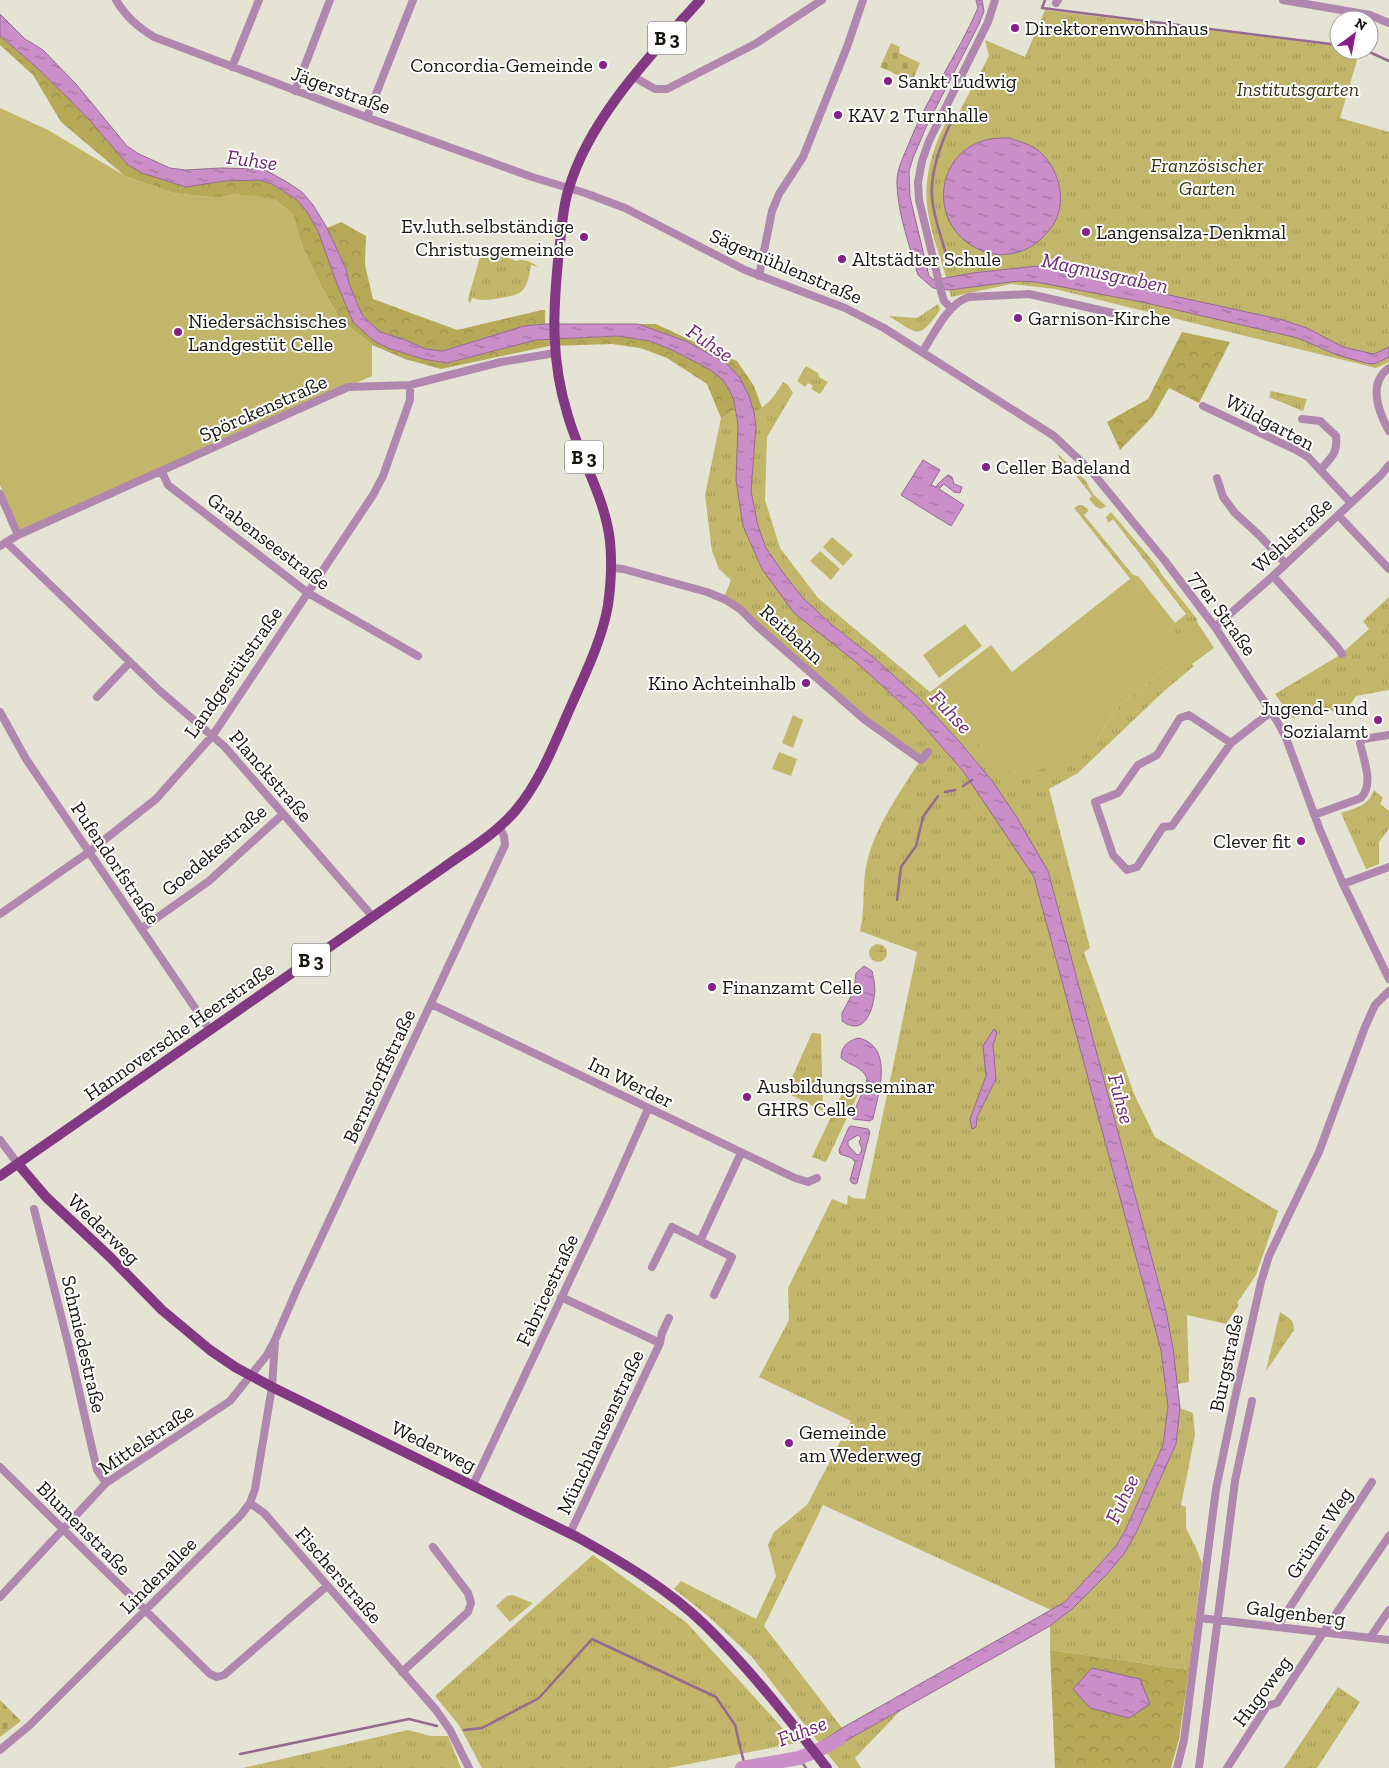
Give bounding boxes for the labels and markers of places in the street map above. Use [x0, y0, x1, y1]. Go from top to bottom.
place label: Direktorenwohnhaus [1025, 16, 1208, 40]
marker: Direktorenwohnhaus [1009, 22, 1021, 34]
place label: Concordia-Gemeinde [410, 53, 593, 77]
marker: Concordia-Gemeinde [597, 59, 609, 71]
place label: Sankt Ludwig [898, 69, 1017, 93]
marker: Sankt Ludwig [882, 75, 894, 87]
place label: KAV 2 Turnhalle [848, 103, 988, 127]
marker: KAV 2 Turnhalle [832, 109, 844, 121]
place label: Ev.luth.selbständige Christusgemeinde [401, 214, 574, 261]
place label: Langensalza-Denkmal [1096, 220, 1286, 244]
marker: Langensalza-Denkmal [1080, 226, 1092, 238]
marker: Ev.luth.selbständige Christusgemeinde [578, 231, 590, 243]
place label: Altstädter Schule [852, 247, 1001, 271]
marker: Altstädter Schule [836, 253, 848, 265]
place label: Garnison-Kirche [1028, 306, 1170, 330]
place label: Niedersächsisches Landgestüt Celle [188, 309, 347, 356]
marker: Garnison-Kirche [1012, 312, 1024, 324]
marker: Niedersächsisches Landgestüt Celle [172, 326, 184, 338]
place label: Celler Badeland [996, 455, 1131, 479]
marker: Celler Badeland [980, 461, 992, 473]
place label: Kino Achteinhalb [648, 671, 796, 695]
marker: Kino Achteinhalb [800, 677, 812, 689]
place label: Jugend- und Sozialamt [1260, 696, 1369, 743]
marker: Jugend- und Sozialamt [1372, 714, 1384, 726]
place label: Clever fit [1213, 829, 1292, 853]
marker: Clever fit [1295, 835, 1307, 847]
place label: Finanzamt Celle [722, 975, 862, 999]
marker: Finanzamt Celle [706, 981, 718, 993]
place label: Ausbildungsseminar GHRS Celle [757, 1074, 935, 1121]
marker: Ausbildungsseminar GHRS Celle [741, 1091, 753, 1103]
place label: Gemeinde am Wederweg [799, 1420, 921, 1467]
marker: Gemeinde am Wederweg [783, 1437, 795, 1449]

